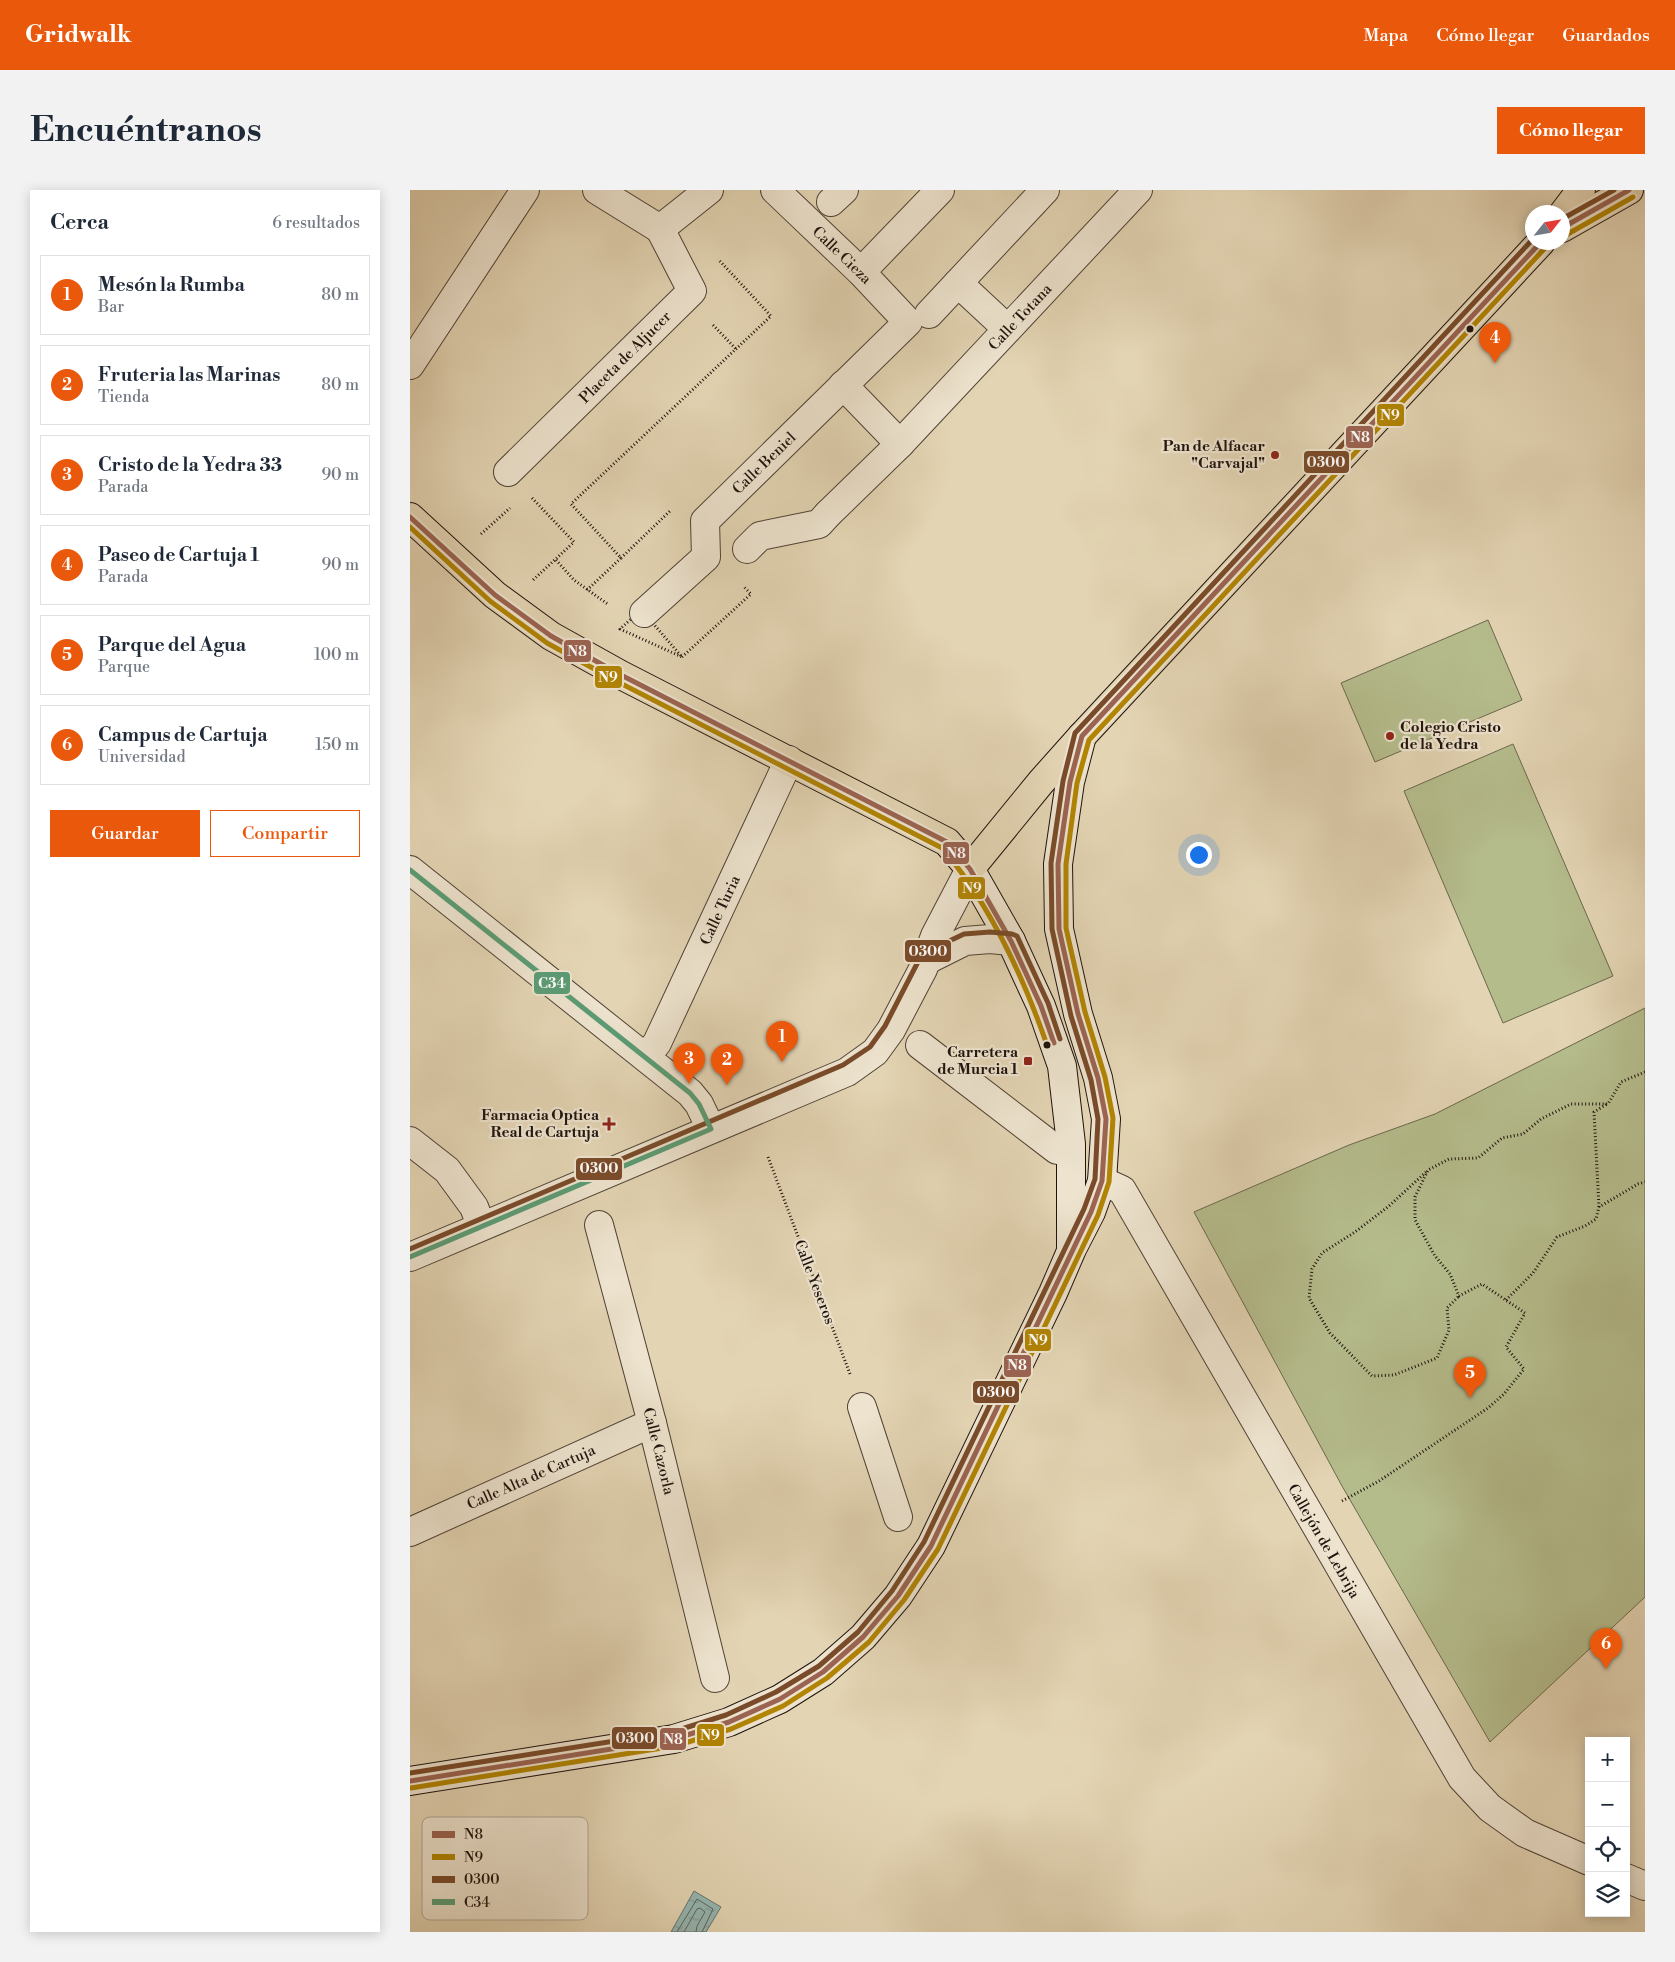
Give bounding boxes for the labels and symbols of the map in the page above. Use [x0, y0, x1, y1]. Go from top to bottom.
north arrow [1525, 205, 1570, 250]
street label: Calle Cieza [808, 222, 876, 289]
street label: Calle Totana [985, 280, 1056, 355]
street label: Placeta de Aljucer [575, 307, 676, 407]
pin: 4 [1479, 322, 1511, 363]
unlabelled marker [1465, 324, 1475, 334]
line badge: N9 [1376, 403, 1405, 427]
text: N9 [1380, 407, 1400, 425]
line badge: N8 [1345, 425, 1374, 449]
street label: Calle Beniel [728, 428, 801, 498]
text: N8 [1350, 429, 1370, 447]
place label: Pan de Alfacar "Carvajal" [1163, 437, 1265, 473]
marker: Pan de Alfacar "Carvajal" [1269, 449, 1281, 461]
line badge: 0300 [1303, 450, 1350, 474]
text: 0300 [1307, 454, 1345, 472]
line badge: N8 [563, 639, 592, 663]
text: N8 [567, 643, 587, 661]
line badge: N9 [594, 665, 623, 689]
text: N9 [598, 669, 618, 687]
place label: Colegio Cristo de la Yedra [1400, 718, 1501, 754]
marker: Colegio Cristo de la Yedra [1384, 730, 1396, 742]
line badge: N8 [942, 841, 970, 865]
your location [1186, 842, 1212, 868]
text: N8 [946, 845, 966, 863]
street label: Calle Turia [696, 872, 745, 948]
line badge: N9 [957, 876, 986, 900]
text: N9 [962, 880, 982, 898]
line badge: 0300 [904, 939, 952, 963]
text: 0300 [909, 943, 947, 961]
line badge: C34 [533, 971, 571, 995]
text: C34 [538, 975, 566, 993]
pin: 1 [766, 1021, 798, 1062]
unlabelled marker [1042, 1040, 1052, 1050]
pin: 3 [673, 1043, 705, 1084]
place label: Carretera de Murcia 1 [937, 1043, 1019, 1079]
pin: 2 [711, 1044, 743, 1085]
marker: Carretera de Murcia 1 [1022, 1055, 1034, 1067]
place label: Farmacia Optica Real de Cartuja [481, 1106, 600, 1142]
marker: Farmacia Optica Real de Cartuja [603, 1118, 615, 1130]
line badge: 0300 [575, 1157, 623, 1181]
text: 0300 [580, 1160, 618, 1178]
street label: Calle Yeseros [790, 1237, 839, 1327]
line badge: N9 [1024, 1328, 1052, 1352]
text: N9 [1028, 1332, 1048, 1350]
line badge: N8 [1003, 1354, 1032, 1378]
text: N8 [1007, 1357, 1027, 1375]
pin: 5 [1454, 1357, 1486, 1398]
line badge: 0300 [972, 1380, 1020, 1404]
text: 0300 [977, 1384, 1015, 1402]
street label: Calle Cazorla [639, 1406, 679, 1497]
street label: Calle Alta de Cartuja [464, 1440, 599, 1514]
street label: Callejón de Lebrija [1283, 1481, 1364, 1602]
pin: 6 [1590, 1628, 1622, 1669]
line badge: N9 [696, 1723, 725, 1747]
line badge: 0300 [611, 1726, 658, 1750]
line badge: N8 [659, 1727, 687, 1751]
text: N9 [700, 1727, 720, 1745]
text: 0300 [616, 1730, 654, 1748]
text: N8 [663, 1731, 683, 1749]
legend [422, 1817, 588, 1920]
text: N8 [464, 1826, 483, 1844]
text: N9 [464, 1849, 483, 1867]
text: 0300 [464, 1871, 500, 1889]
text: C34 [464, 1894, 490, 1912]

